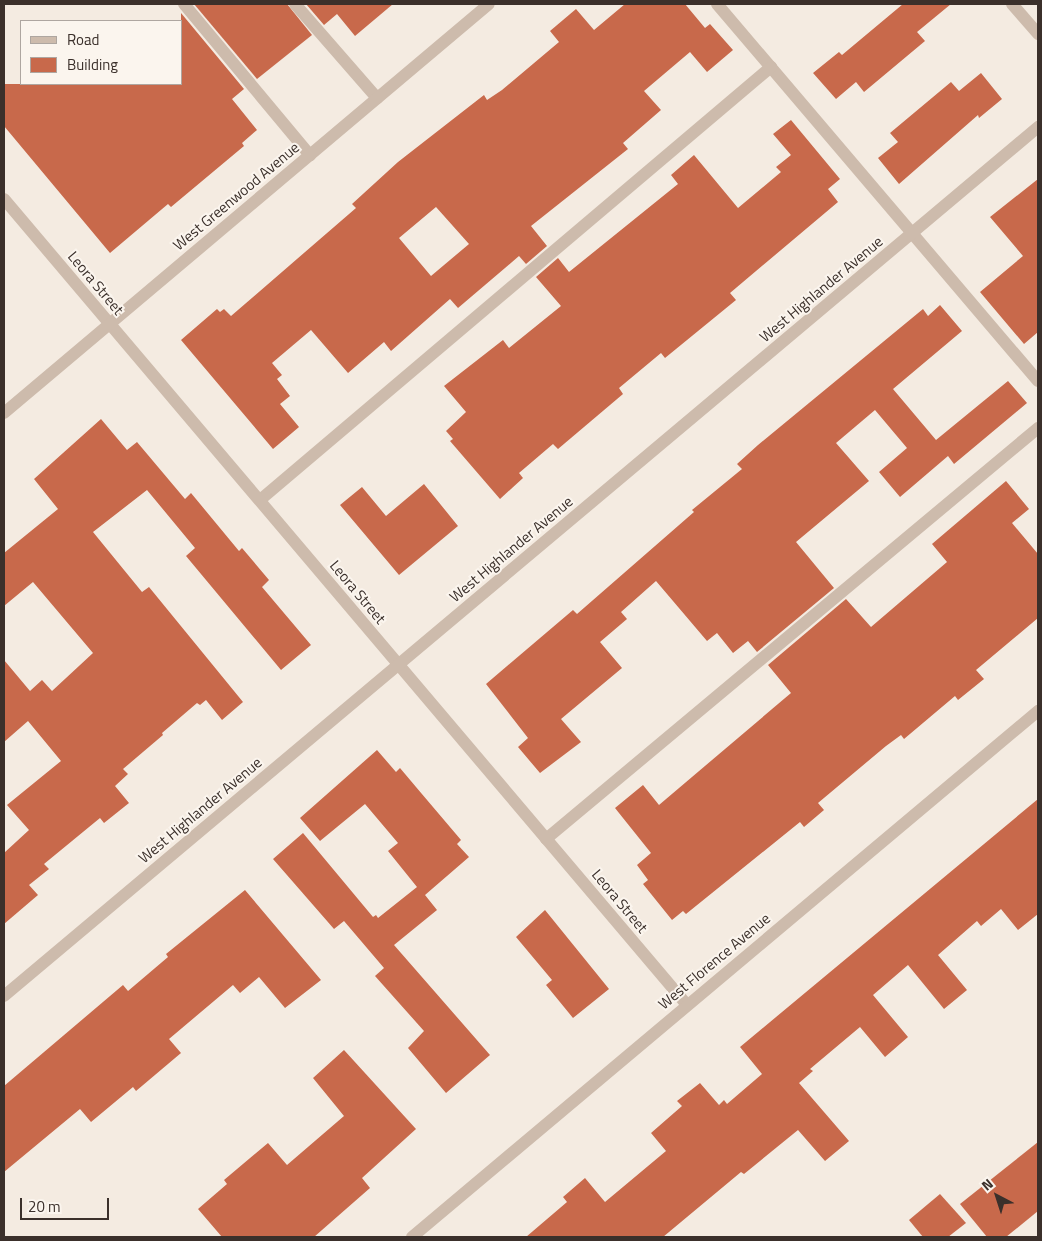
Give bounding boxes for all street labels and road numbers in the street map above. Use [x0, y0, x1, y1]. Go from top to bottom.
street label: West Greenwood Avenue [169, 138, 303, 254]
street label: West Highlander Avenue [756, 232, 886, 346]
street label: Leora Street [64, 248, 128, 318]
street label: West Highlander Avenue [446, 492, 576, 606]
street label: Leora Street [326, 557, 390, 627]
street label: West Highlander Avenue [135, 753, 265, 867]
street label: Leora Street [588, 866, 652, 936]
street label: West Florence Avenue [654, 909, 774, 1013]

